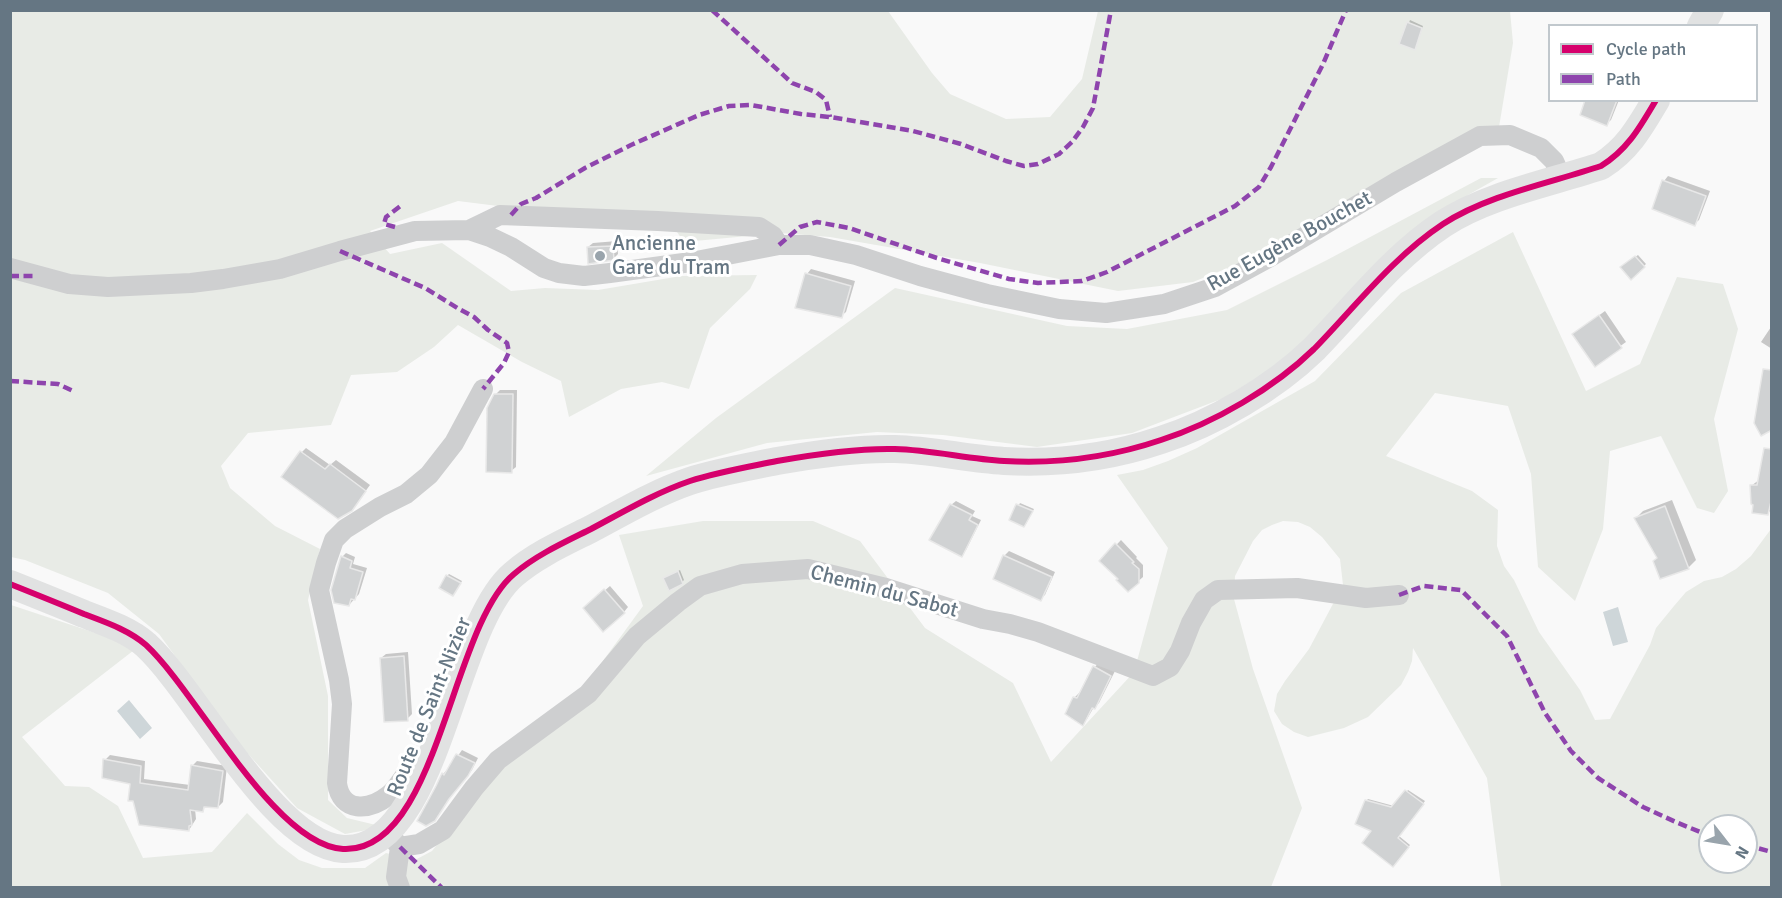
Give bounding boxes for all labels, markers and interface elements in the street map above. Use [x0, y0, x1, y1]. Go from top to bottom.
legend [1548, 24, 1758, 102]
text: Cycle path [1606, 38, 1686, 60]
text: Path [1606, 68, 1641, 90]
street label: Rue Eugène Bouchet [1203, 186, 1377, 298]
place label: Ancienne Gare du Tram [612, 231, 730, 281]
marker: Ancienne Gare du Tram [593, 249, 607, 263]
street label: Chemin du Sabot [807, 560, 961, 624]
street label: Route de Saint-Nizier [383, 614, 477, 800]
north arrow [1698, 814, 1758, 874]
text: N [1730, 842, 1753, 862]

